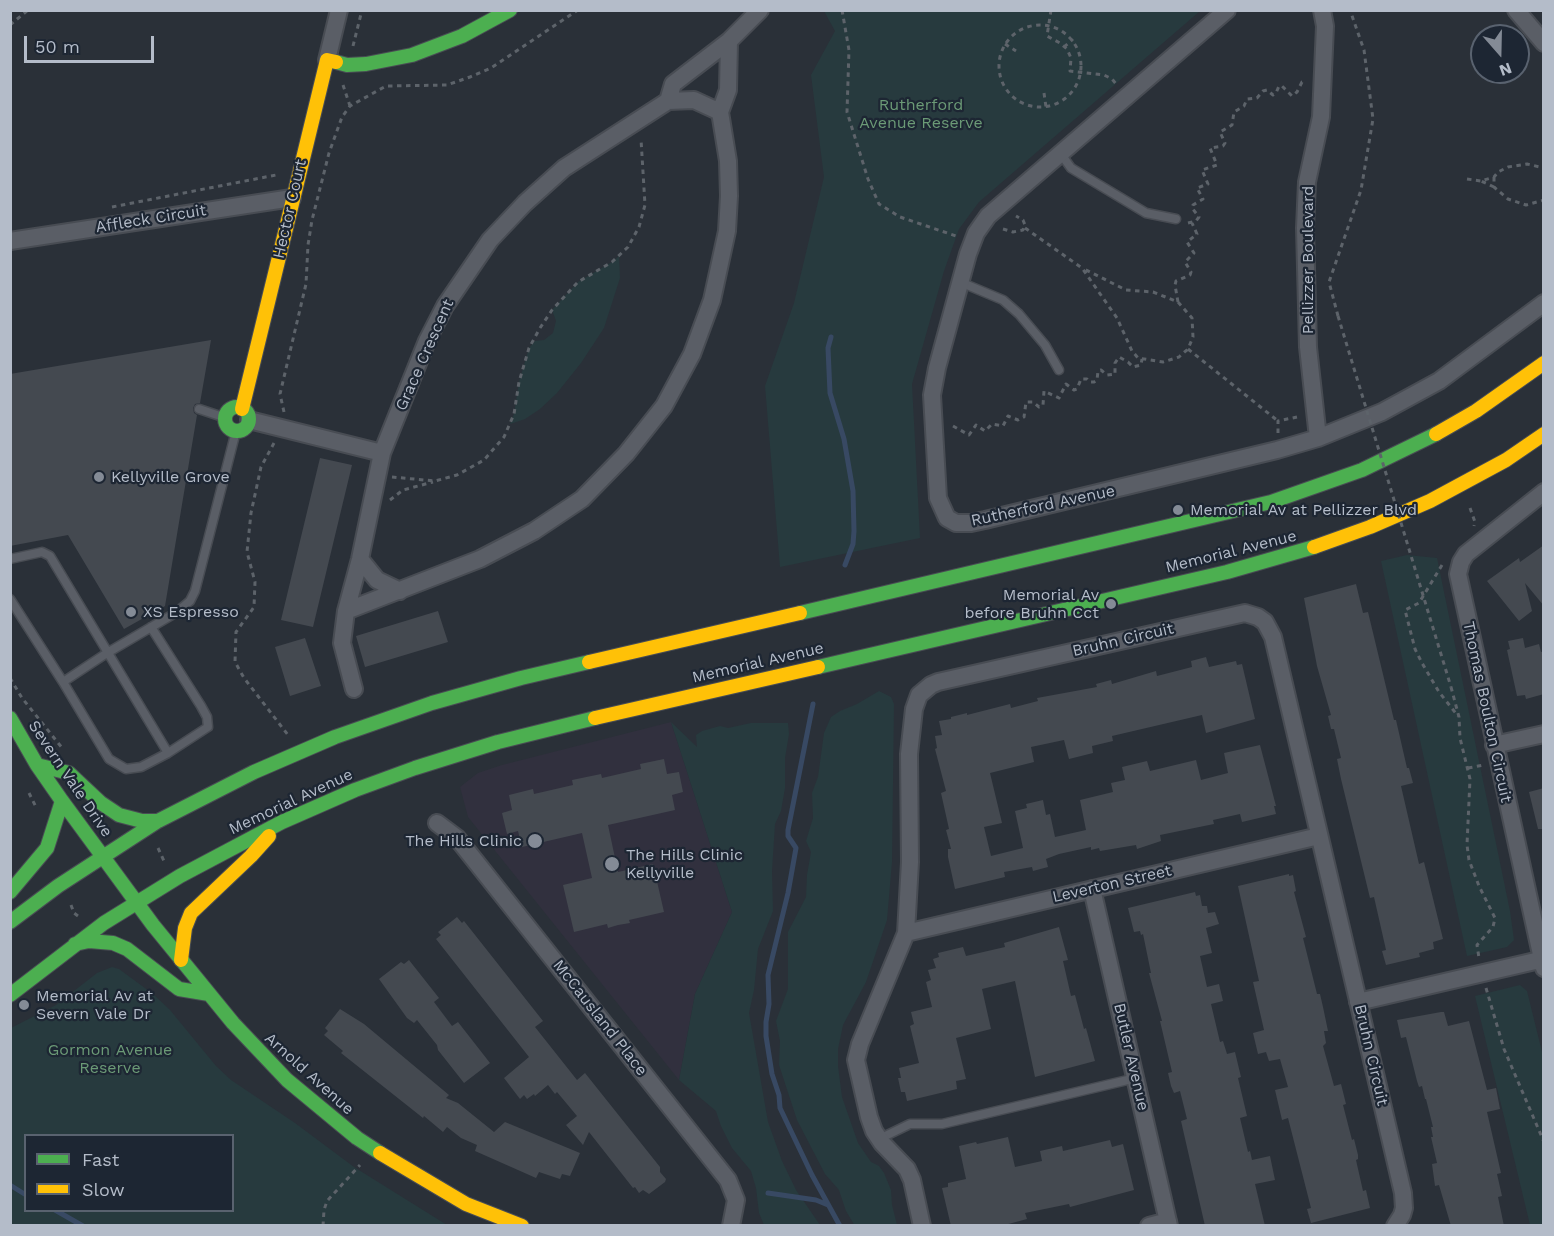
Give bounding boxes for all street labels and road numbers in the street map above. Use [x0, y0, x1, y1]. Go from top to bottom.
street label: Hector Court [269, 157, 311, 261]
street label: Pellizzer Boulevard [1298, 186, 1318, 334]
street label: Affleck Circuit [94, 201, 208, 237]
street label: Grace Crescent [392, 296, 458, 414]
street label: Rutherford Avenue [969, 481, 1117, 531]
street label: Memorial Avenue [1163, 526, 1299, 578]
street label: Bruhn Circuit [1070, 619, 1176, 661]
street label: Thomas Boulton Circuit [1458, 620, 1516, 804]
street label: Memorial Avenue [690, 639, 826, 687]
street label: Severn Vale Drive [24, 717, 116, 841]
street label: Memorial Avenue [226, 765, 356, 839]
street label: Leverton Street [1051, 861, 1173, 907]
street label: McCausland Place [549, 956, 651, 1080]
street label: Butler Avenue [1109, 1001, 1153, 1113]
street label: Bruhn Circuit [1350, 1002, 1392, 1108]
street label: Arnold Avenue [260, 1029, 358, 1119]

